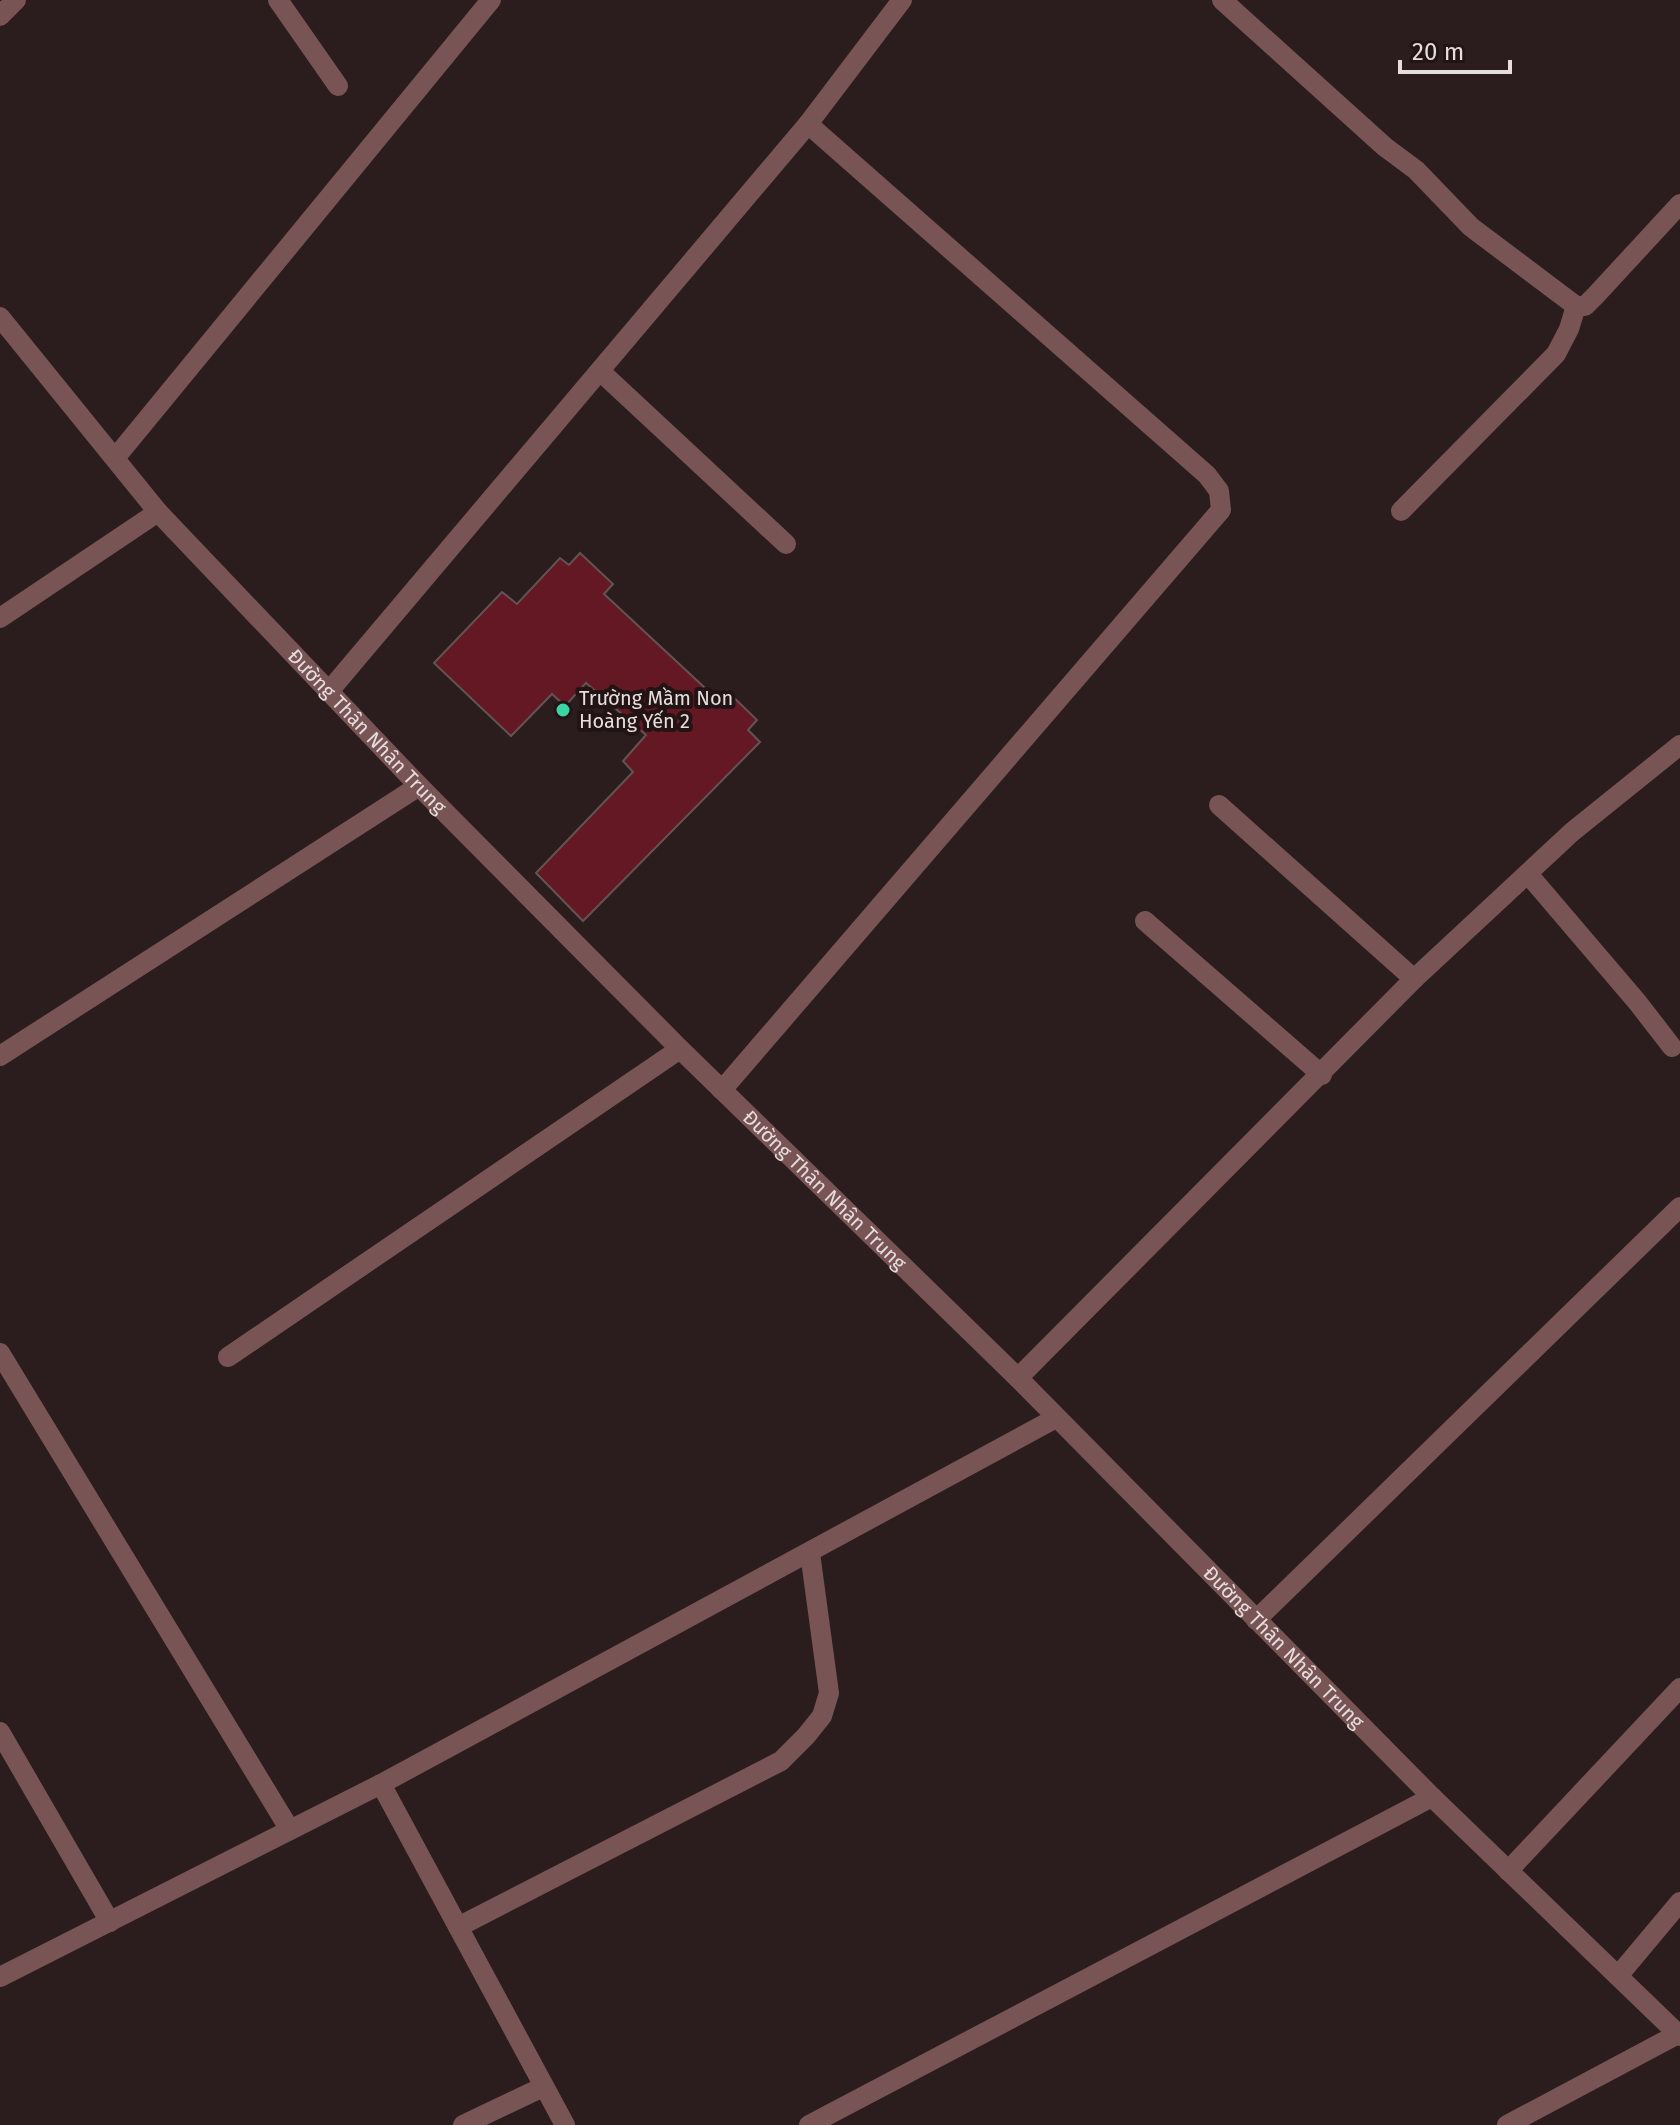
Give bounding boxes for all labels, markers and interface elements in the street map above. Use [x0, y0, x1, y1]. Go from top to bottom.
scale bar [1400, 24, 1510, 74]
text: 20 m [1412, 38, 1464, 66]
street label: Đường Thân Nhân Trung [283, 644, 452, 819]
place label: Trường Mầm Non Hoàng Yến 2 [579, 686, 733, 733]
marker: Trường Mầm Non Hoàng Yến 2 [554, 701, 572, 719]
street label: Đường Thân Nhân Trung [738, 1105, 912, 1275]
street label: Đường Thân Nhân Trung [1199, 1561, 1370, 1734]

